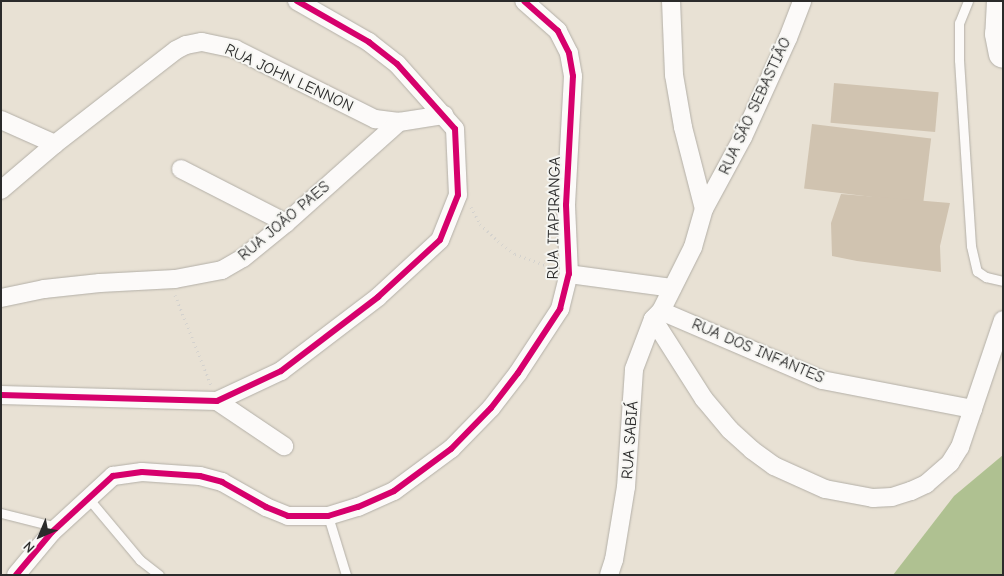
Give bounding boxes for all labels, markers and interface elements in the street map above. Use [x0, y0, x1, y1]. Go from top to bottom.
street label: RUA SÃO SEBASTIÃO [715, 34, 795, 178]
street label: RUA JOHN LENNON [222, 40, 356, 116]
street label: RUA ITAPIRANGA [543, 156, 565, 280]
street label: RUA JOÃO PAES [234, 177, 334, 265]
street label: RUA DOS INFANTES [689, 314, 827, 388]
street label: RUA SABIÁ [618, 400, 642, 480]
north arrow [15, 511, 65, 561]
text: N [20, 538, 38, 556]

